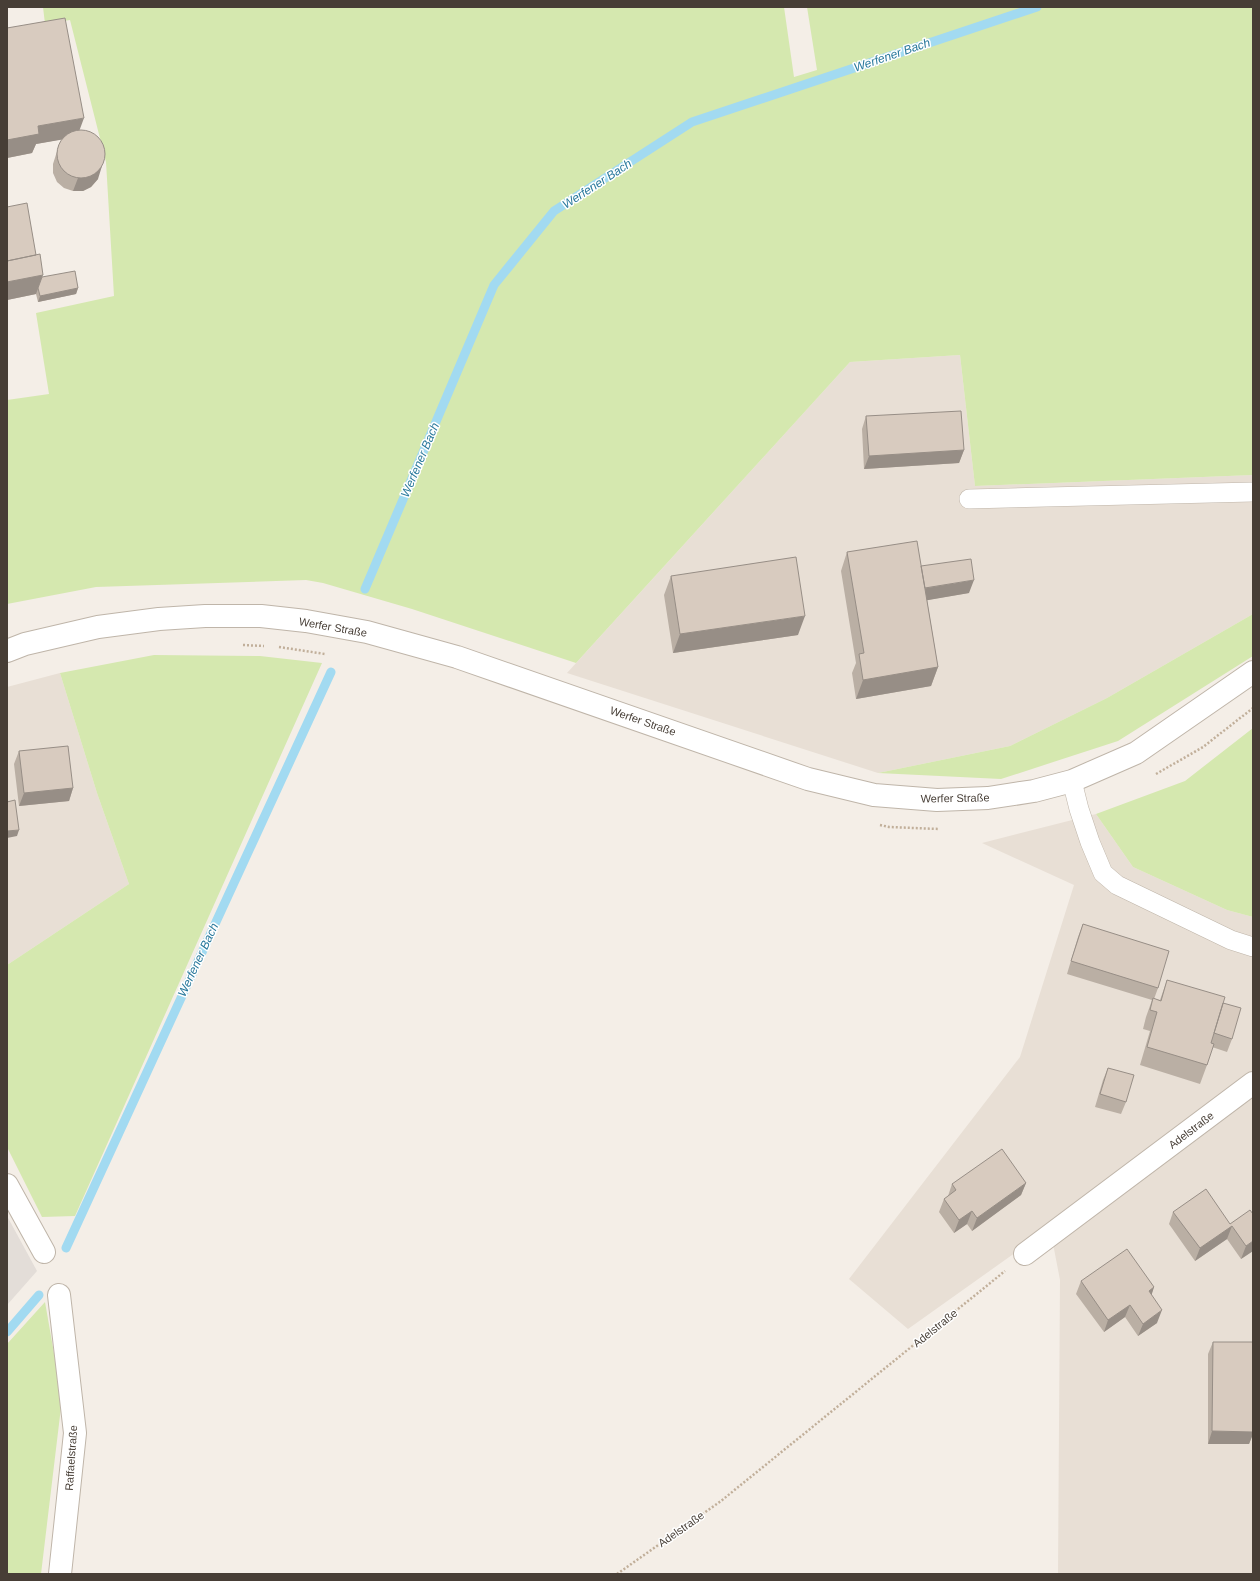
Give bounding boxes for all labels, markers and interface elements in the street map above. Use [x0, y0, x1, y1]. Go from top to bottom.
water label: Werfener Bach [852, 35, 932, 75]
water label: Werfener Bach [560, 156, 635, 212]
water label: Werfener Bach [398, 420, 442, 499]
street label: Werfer Straße [298, 615, 368, 639]
street label: Werfer Straße [608, 704, 678, 738]
street label: Werfer Straße [920, 791, 990, 805]
water label: Werfener Bach [175, 921, 221, 999]
street label: Adelstraße [1166, 1109, 1216, 1151]
street label: Adelstraße [911, 1307, 959, 1349]
street label: Raffaelstraße [63, 1425, 79, 1491]
street label: Adelstraße [656, 1509, 706, 1549]

